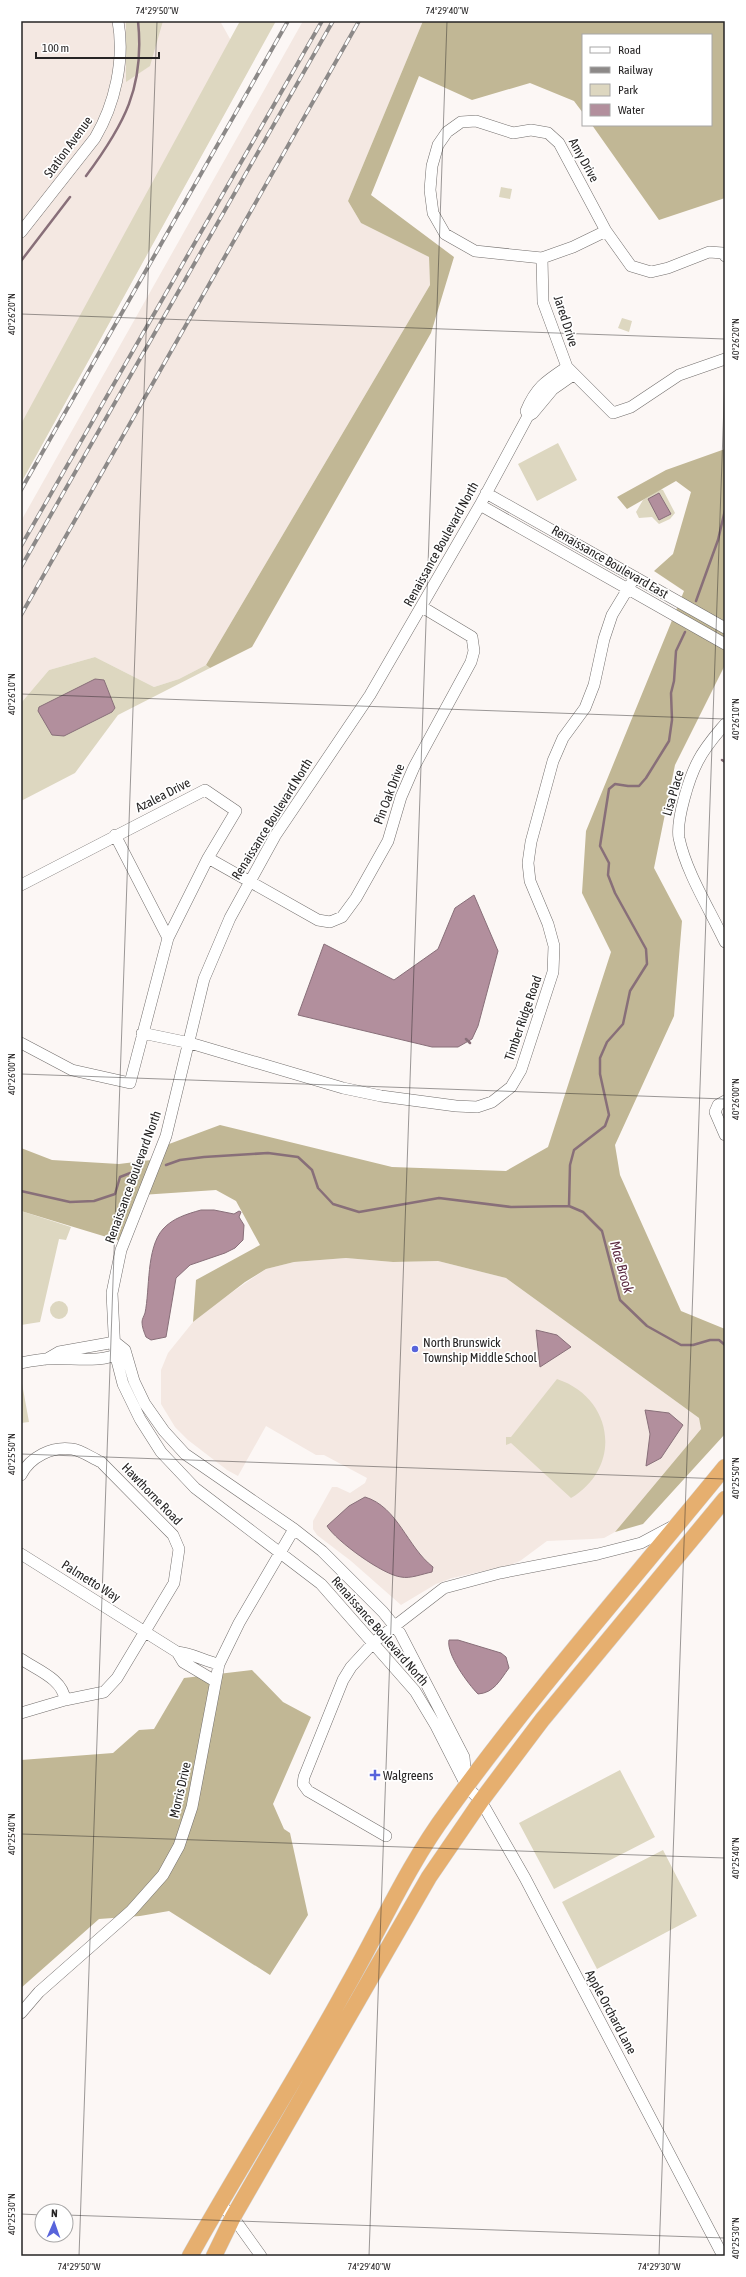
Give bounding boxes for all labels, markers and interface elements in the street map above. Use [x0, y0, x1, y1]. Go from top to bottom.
text: 74°29'50"W [135, 5, 179, 16]
text: 74°29'40"W [425, 5, 469, 16]
scale bar [36, 34, 159, 60]
legend [582, 34, 712, 126]
text: 100 m [42, 41, 69, 55]
text: Road [618, 43, 641, 57]
text: Railway [618, 63, 653, 77]
text: Park [618, 83, 639, 97]
text: Water [618, 103, 645, 117]
street label: Station Avenue [41, 113, 95, 181]
street label: Amy Drive [566, 135, 602, 185]
text: 40°26'20"N [6, 293, 17, 335]
street label: Jared Drive [551, 293, 581, 349]
text: 40°26'20"N [730, 318, 741, 360]
street label: Renaissance Boulevard North [401, 479, 481, 609]
street label: Renaissance Boulevard East [549, 522, 671, 602]
text: 40°26'10"N [6, 673, 17, 715]
text: 40°26'10"N [730, 698, 741, 740]
street label: Renaissance Boulevard North [229, 756, 315, 882]
street label: Pin Oak Drive [371, 762, 407, 826]
street label: Lisa Place [659, 768, 687, 818]
street label: Azalea Drive [133, 775, 193, 815]
street label: Timber Ridge Road [501, 973, 545, 1063]
text: 40°26'00"N [6, 1053, 17, 1095]
text: 40°26'00"N [730, 1078, 741, 1120]
street label: Renaissance Boulevard North [102, 1109, 164, 1245]
water label: Mae Brook [607, 1239, 637, 1296]
place label: North Brunswick Township Middle School [423, 1335, 538, 1365]
marker: North Brunswick Township Middle School [410, 1344, 420, 1354]
text: 40°25'50"N [6, 1433, 17, 1475]
text: 40°25'50"N [730, 1457, 741, 1499]
street label: Hawthorne Road [119, 1460, 185, 1528]
street label: Palmetto Way [59, 1557, 124, 1605]
street label: Renaissance Boulevard North [328, 1573, 432, 1689]
street label: Morris Drive [166, 1760, 194, 1820]
place label: Walgreens [383, 1768, 434, 1783]
marker: Walgreens [370, 1770, 380, 1780]
text: 40°25'40"N [6, 1813, 17, 1855]
text: 40°25'40"N [730, 1837, 741, 1879]
street label: Apple Orchard Lane [582, 1967, 640, 2057]
text: 40°25'30"N [6, 2193, 17, 2235]
north arrow [34, 2203, 74, 2243]
text: N [51, 2207, 58, 2219]
text: 40°25'30"N [730, 2217, 741, 2259]
text: 74°29'50"W [57, 2261, 101, 2272]
text: 74°29'40"W [347, 2261, 391, 2272]
text: 74°29'30"W [637, 2261, 681, 2272]

